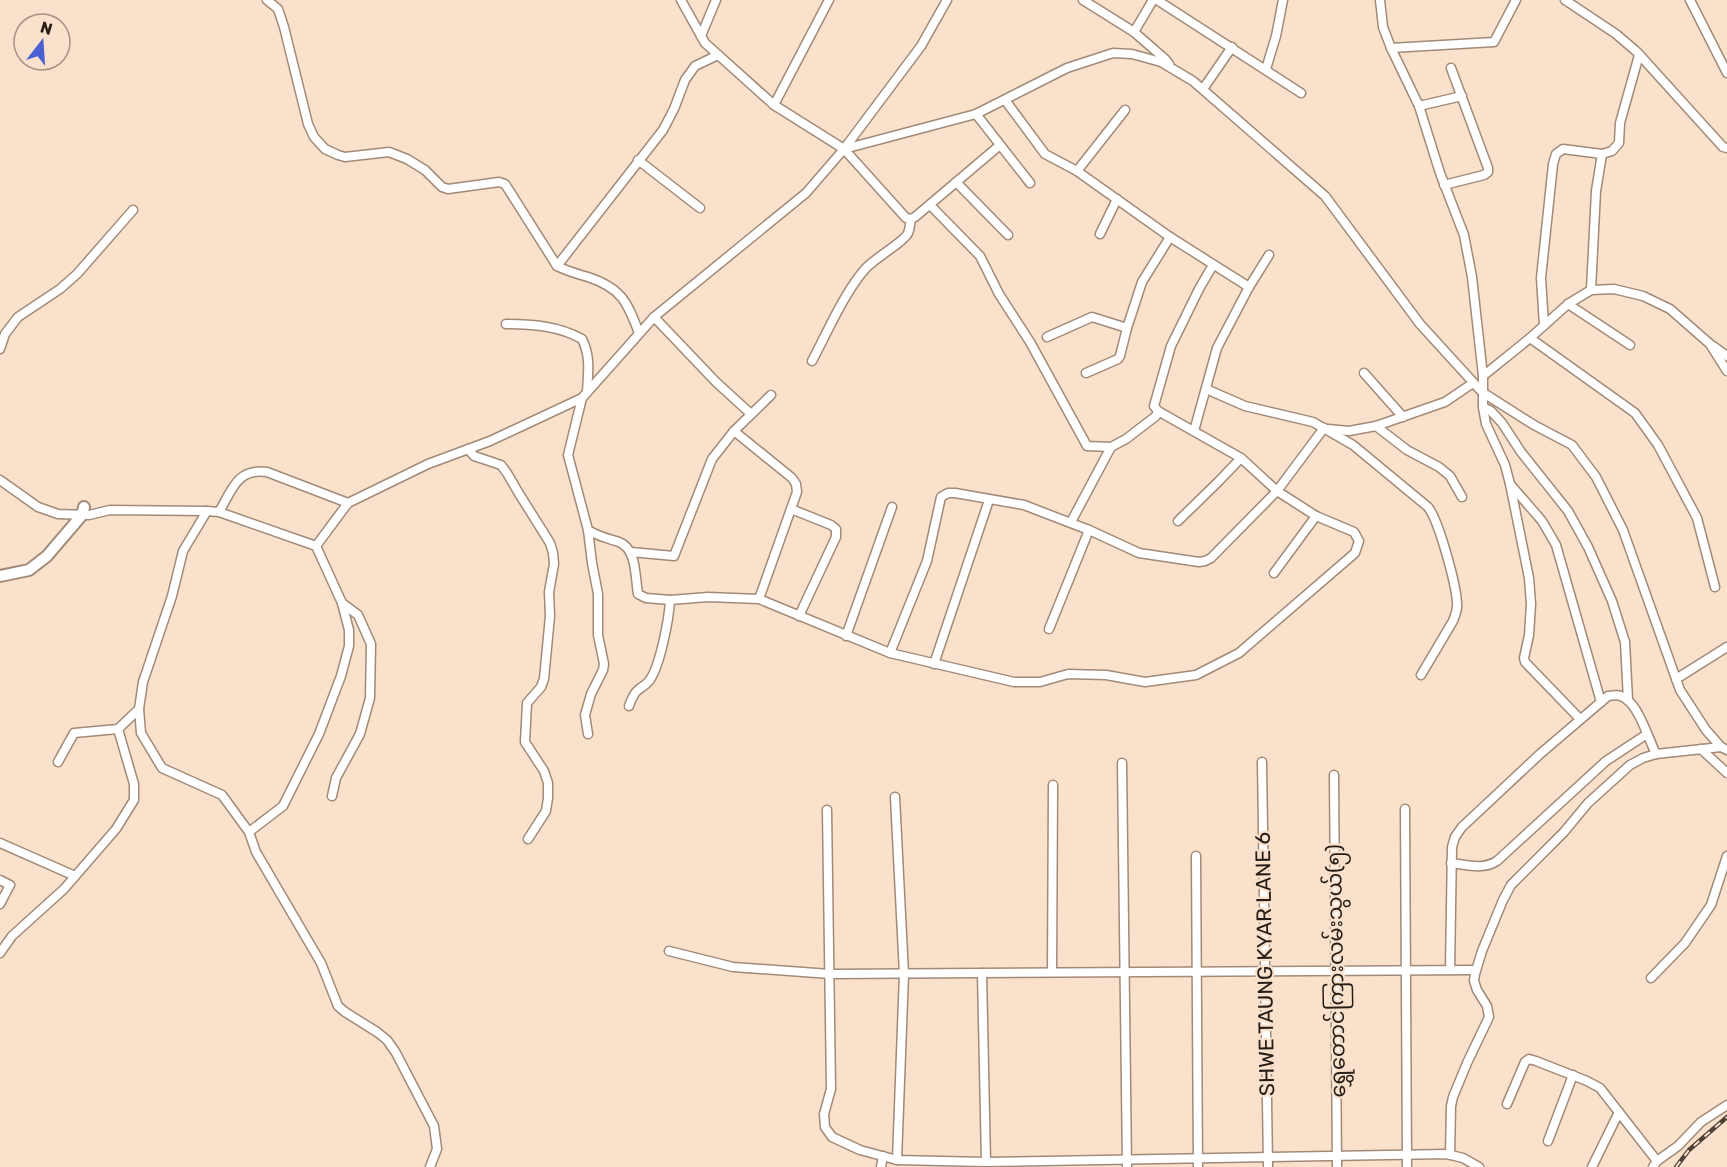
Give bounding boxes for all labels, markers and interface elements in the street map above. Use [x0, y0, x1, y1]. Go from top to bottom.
north arrow [12, 12, 72, 72]
text: N [38, 17, 55, 39]
street label: SHWE TAUNG KYAR LANE 6 [1250, 832, 1279, 1096]
street label: ရွှေတောင်ကြားလမ်းသွယ်(၅) [1318, 844, 1355, 1098]

